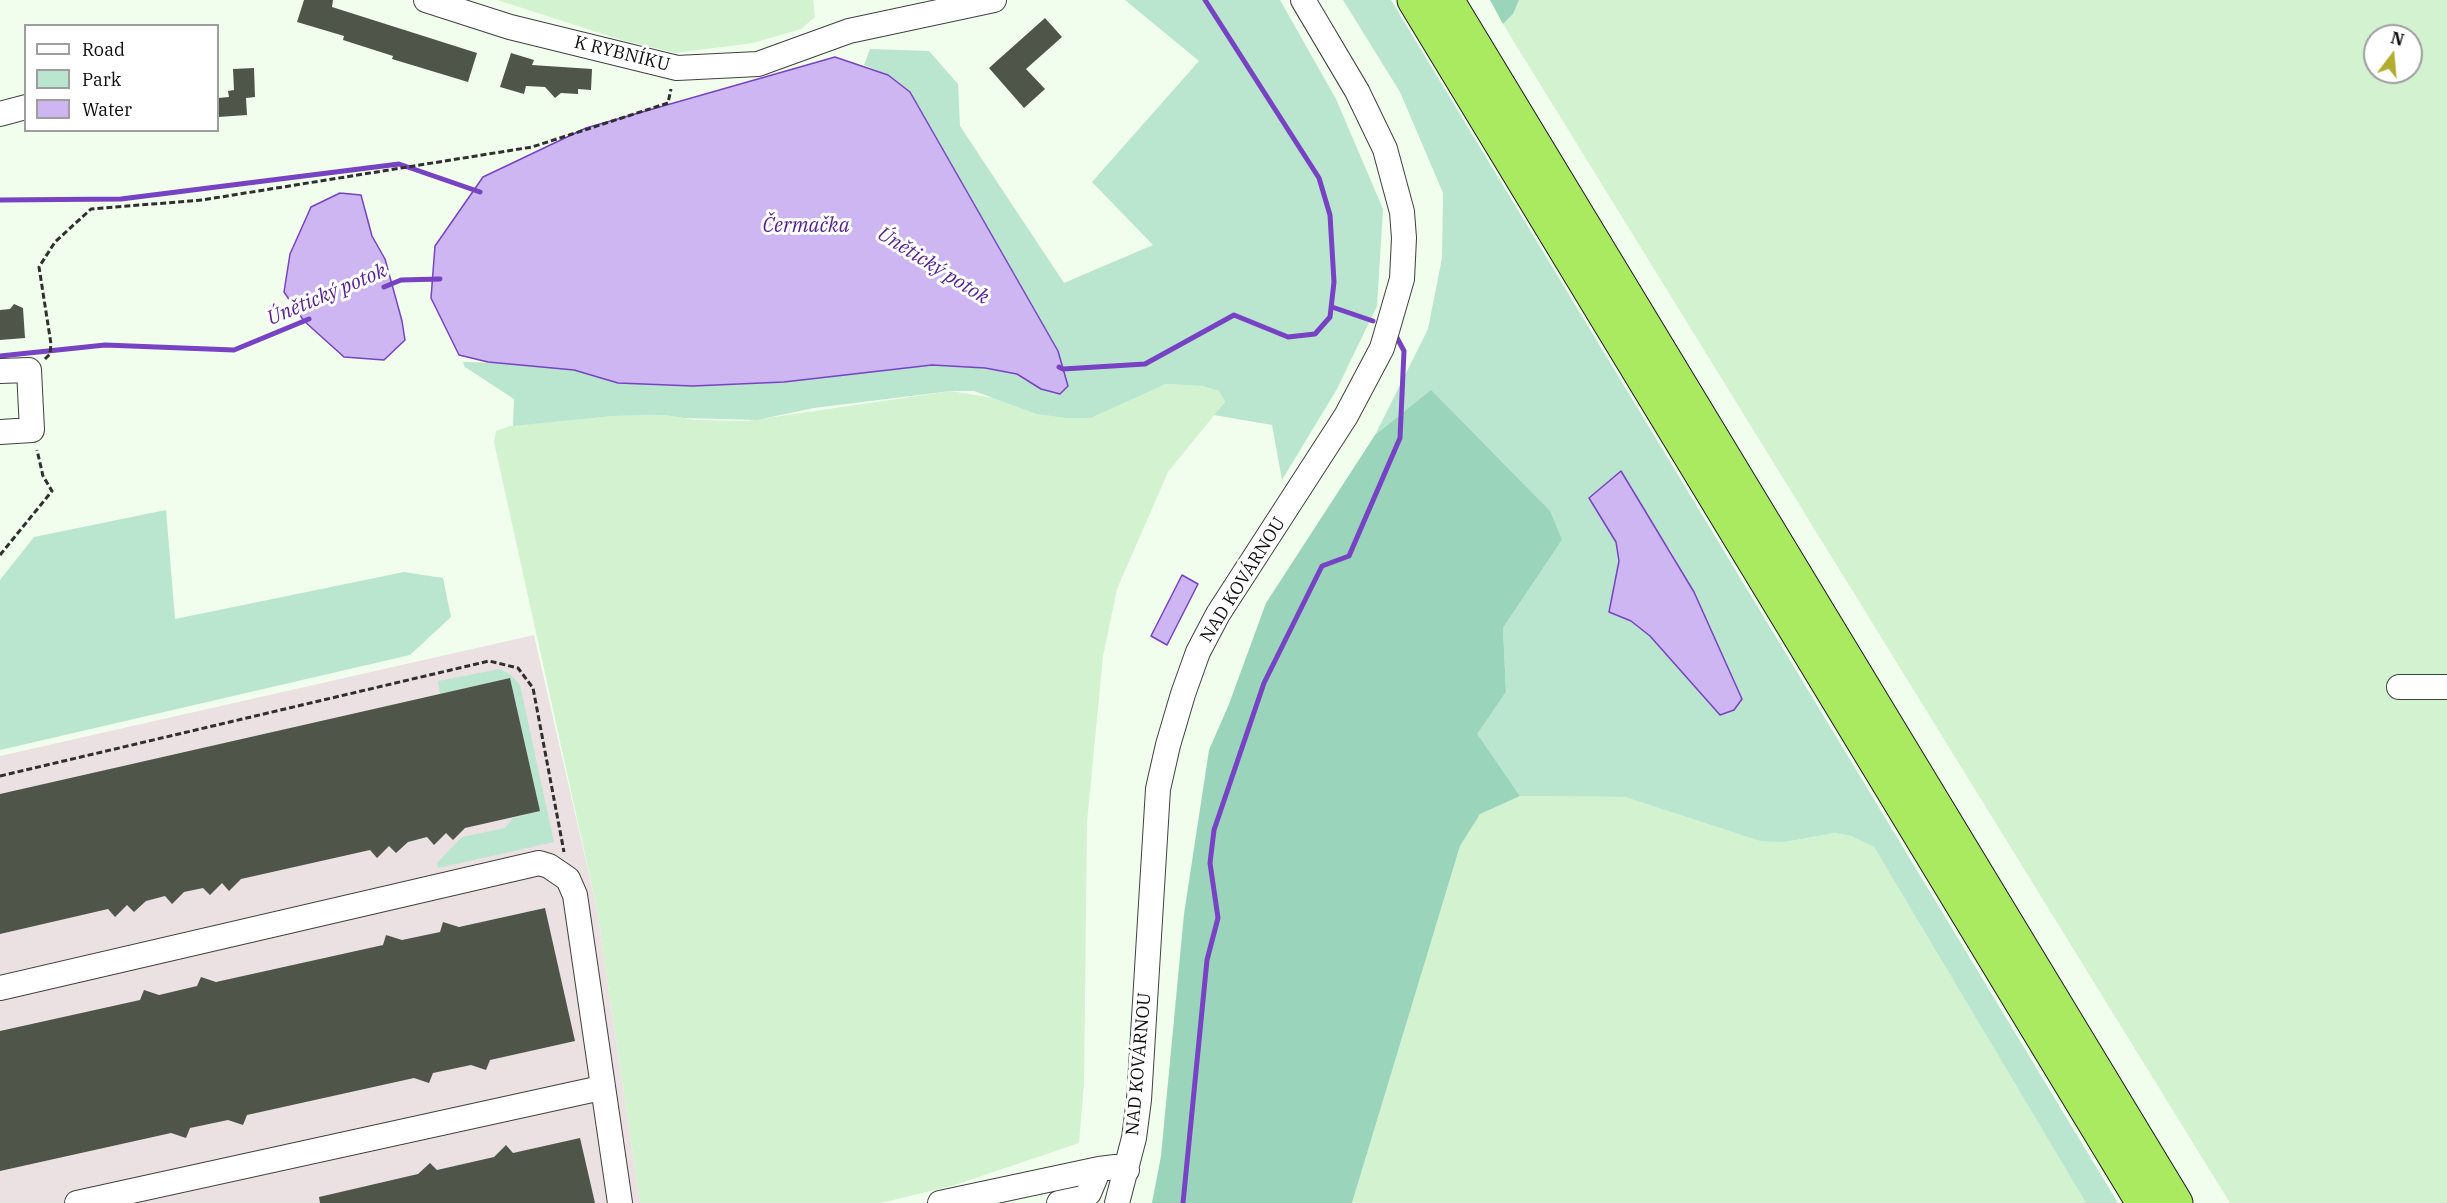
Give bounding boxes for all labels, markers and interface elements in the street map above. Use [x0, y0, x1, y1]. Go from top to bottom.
legend [24, 24, 219, 132]
north arrow [2363, 24, 2423, 84]
text: N [2389, 27, 2406, 50]
street label: K RYBNÍKU [572, 32, 672, 76]
text: Road [82, 38, 125, 61]
text: Park [82, 68, 121, 91]
text: Water [82, 98, 132, 121]
water label: Čermačka [762, 214, 850, 238]
water label: Únětický potok [873, 222, 993, 310]
water label: Únětický potok [264, 259, 390, 331]
street label: NAD KOVÁRNOU [1196, 513, 1290, 647]
street label: NAD KOVÁRNOU [1122, 992, 1156, 1136]

